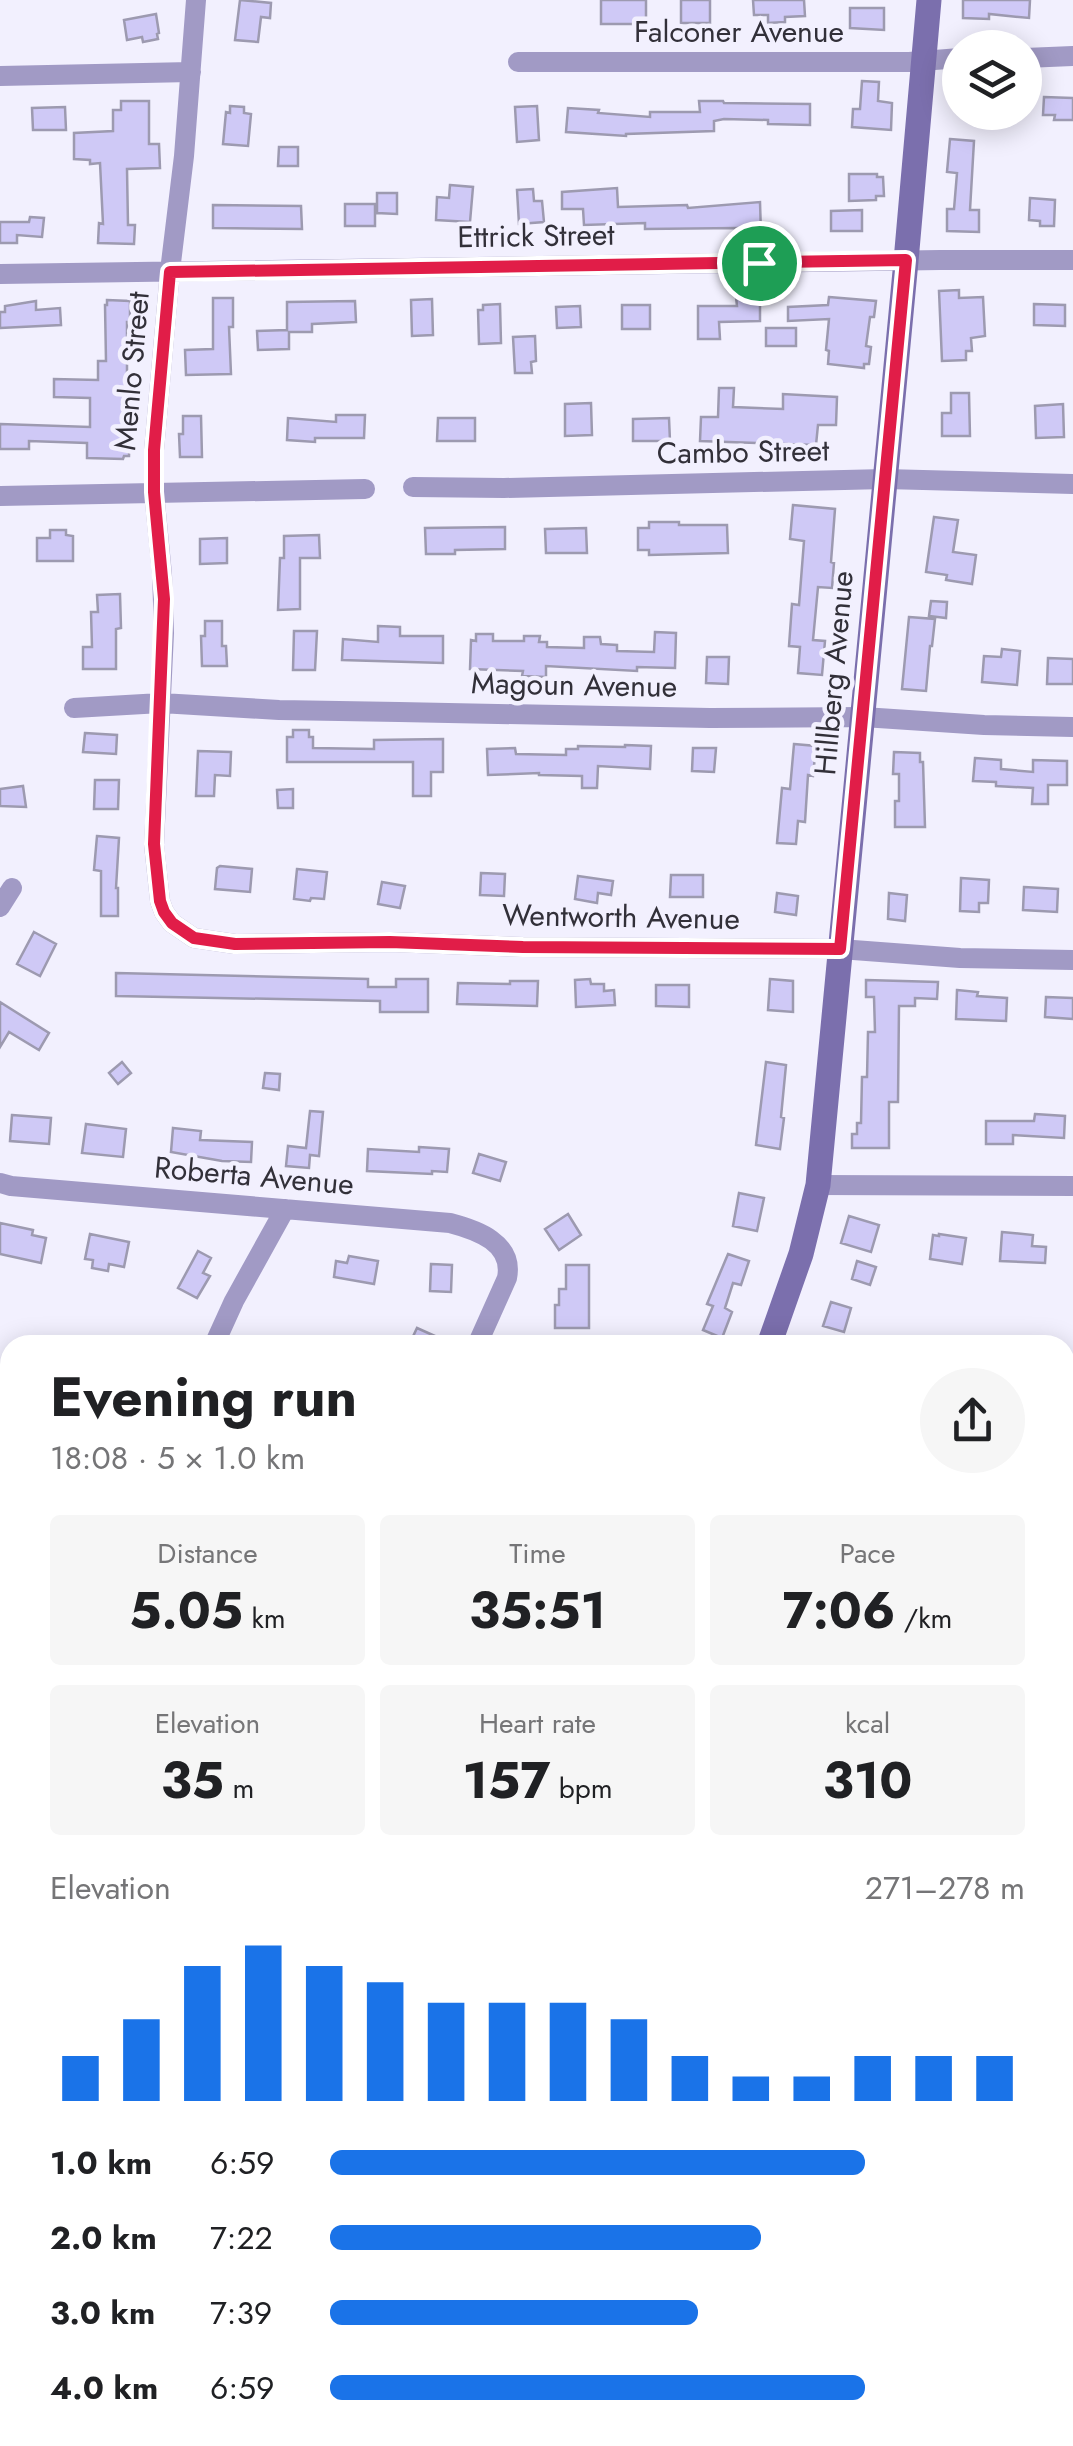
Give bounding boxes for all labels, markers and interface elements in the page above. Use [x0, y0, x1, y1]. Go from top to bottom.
street label: Falconer Avenue [634, 10, 844, 53]
map controls [942, 30, 1042, 130]
button: layers [942, 30, 1042, 130]
street label: Ettrick Street [457, 213, 616, 258]
pin [717, 221, 802, 306]
icon: arrive [732, 236, 787, 291]
street label: Menlo Street [103, 289, 160, 452]
street label: Cambo Street [656, 428, 830, 475]
street label: Hillberg Avenue [803, 569, 864, 777]
street label: Magoun Avenue [471, 661, 677, 708]
street label: Wentworth Avenue [502, 893, 740, 940]
street label: Roberta Avenue [152, 1145, 356, 1206]
text: Evening run [50, 1357, 357, 1437]
button: share [920, 1368, 1025, 1473]
text: 18:08 · 5 × 1.0 km [50, 1435, 305, 1481]
text: Distance [157, 1533, 258, 1574]
text: Time [509, 1533, 566, 1574]
text: Pace [840, 1533, 895, 1574]
text: 5.05 [129, 1574, 243, 1647]
text: 35:51 [469, 1574, 606, 1647]
text: 7:06 [783, 1574, 895, 1647]
text: km [243, 1598, 286, 1639]
text: /km [895, 1598, 952, 1639]
text: Elevation [155, 1703, 260, 1744]
text: Heart rate [479, 1703, 596, 1744]
text: kcal [845, 1703, 890, 1744]
text: 35 [161, 1744, 224, 1817]
text: 157 [462, 1744, 550, 1817]
text: 310 [823, 1744, 912, 1817]
text: m [224, 1768, 254, 1809]
text: bpm [550, 1768, 613, 1809]
text: Elevation [50, 1865, 171, 1911]
text: 271–278 m [865, 1865, 1025, 1911]
text: 1.0 km [50, 2140, 152, 2186]
text: 6:59 [210, 2140, 275, 2186]
text: 2.0 km [50, 2215, 157, 2261]
text: 7:22 [210, 2215, 273, 2261]
text: 3.0 km [50, 2290, 155, 2336]
text: 7:39 [210, 2290, 272, 2336]
text: 4.0 km [50, 2365, 158, 2411]
text: 6:59 [210, 2365, 275, 2411]

